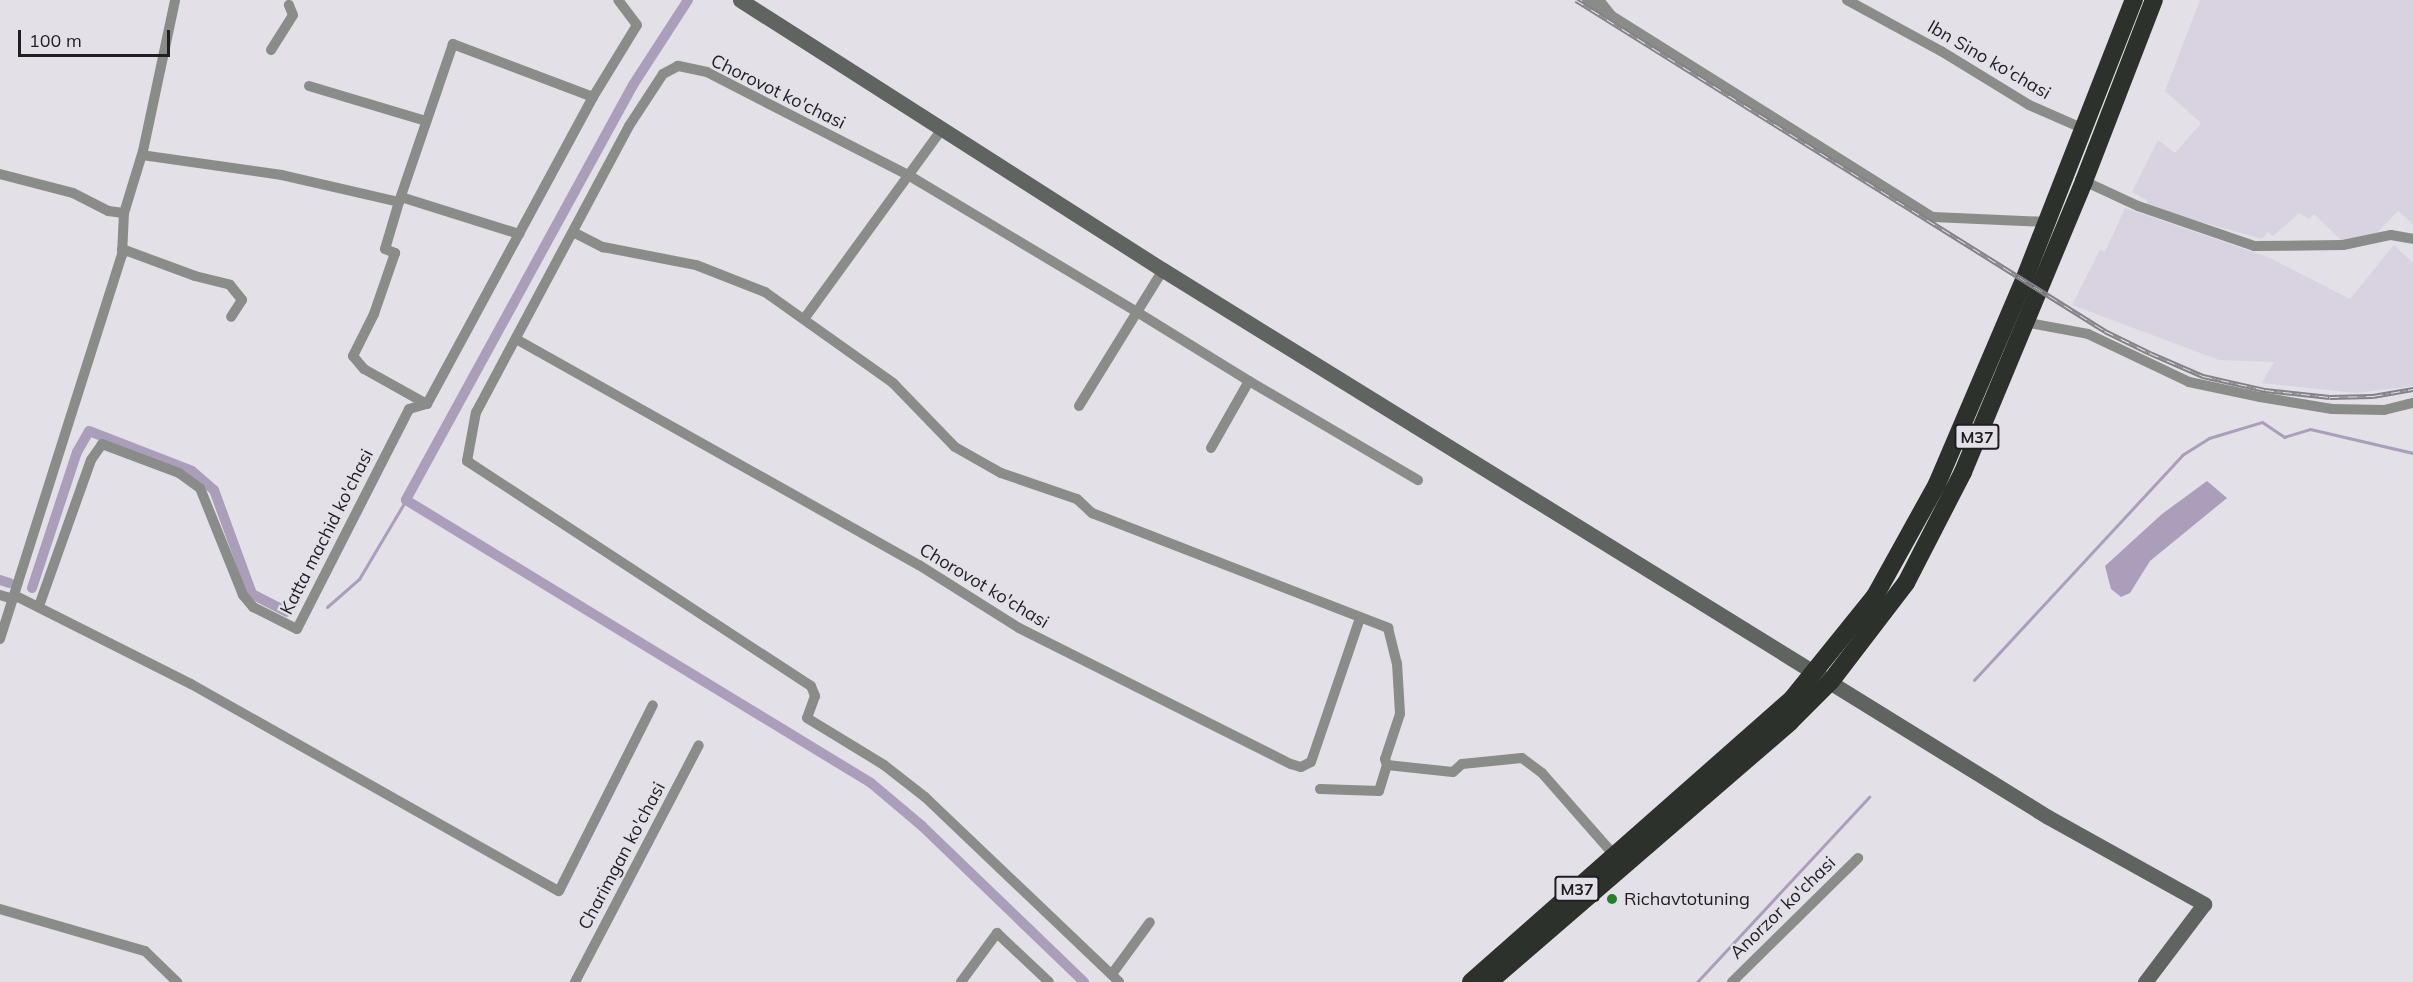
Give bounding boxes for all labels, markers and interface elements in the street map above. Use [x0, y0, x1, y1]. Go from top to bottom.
street label: Ibn Sino ko'chasi [1924, 16, 2054, 104]
scale bar [21, 18, 172, 56]
text: 100 m [29, 29, 82, 52]
street label: Chorovot ko'chasi [707, 50, 849, 134]
road number: M37 [1953, 424, 2001, 450]
street label: Katta machid ko'chasi [276, 446, 378, 618]
street label: Chorovot ko'chasi [915, 539, 1053, 633]
street label: Charimgan ko'chasi [574, 779, 670, 933]
street label: Anorzor ko'chasi [1726, 852, 1840, 964]
road number: M37 [1553, 876, 1601, 902]
place label: Richavtotuning [1624, 888, 1750, 910]
marker: Richavtotuning [1605, 892, 1619, 906]

